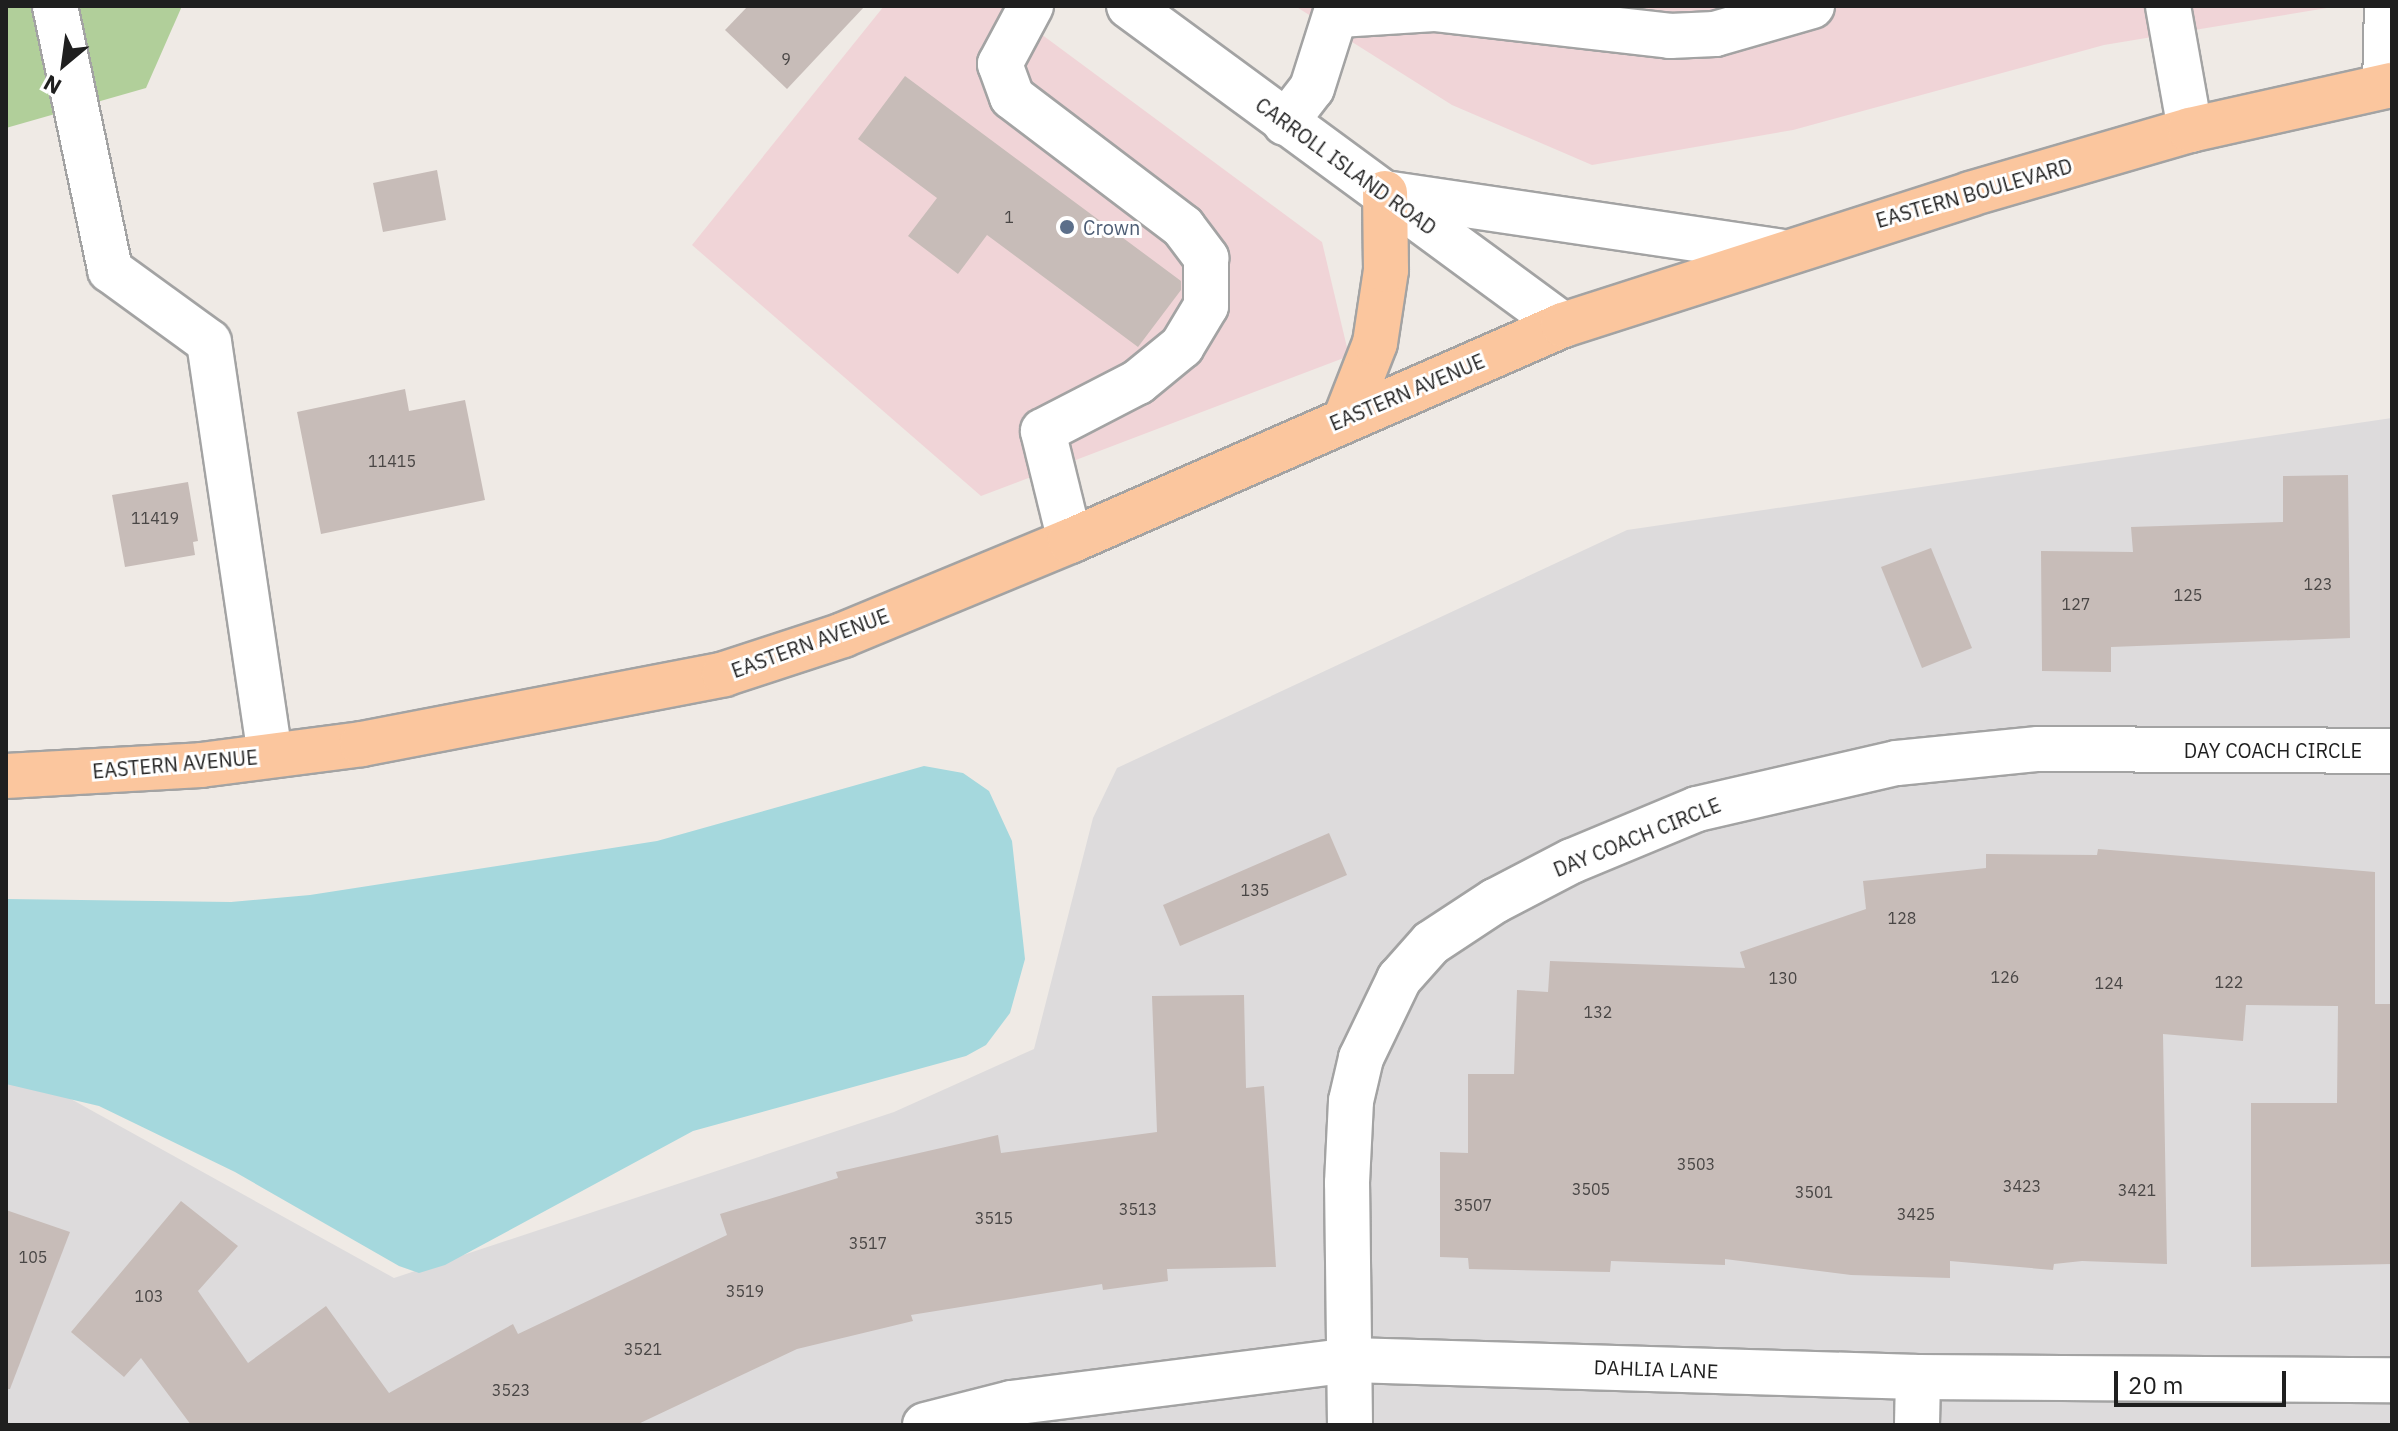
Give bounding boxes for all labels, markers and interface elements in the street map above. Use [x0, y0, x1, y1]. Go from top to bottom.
north arrow [24, 24, 104, 104]
house number: 9 [781, 49, 791, 69]
text: N [38, 69, 66, 102]
street label: CARROLL ISLAND ROAD [1251, 92, 1441, 240]
street label: EASTERN BOULEVARD [1873, 153, 2075, 233]
house number: 1 [1004, 207, 1014, 227]
place label: Crown [1083, 215, 1140, 239]
marker: Crown [1058, 218, 1076, 236]
street label: EASTERN AVENUE [1326, 349, 1488, 435]
house number: 11415 [368, 451, 416, 471]
house number: 11419 [131, 508, 179, 528]
house number: 123 [2304, 574, 2332, 594]
house number: 125 [2174, 585, 2202, 605]
house number: 127 [2062, 594, 2090, 614]
street label: EASTERN AVENUE [728, 603, 892, 683]
street label: DAY COACH CIRCLE [2184, 738, 2362, 762]
street label: EASTERN AVENUE [91, 745, 259, 783]
street label: DAY COACH CIRCLE [1550, 792, 1724, 882]
house number: 135 [1241, 880, 1269, 900]
house number: 128 [1888, 908, 1916, 928]
house number: 126 [1991, 967, 2019, 987]
house number: 130 [1769, 968, 1797, 988]
house number: 122 [2215, 972, 2243, 992]
house number: 124 [2095, 973, 2123, 993]
house number: 132 [1584, 1002, 1612, 1022]
house number: 3503 [1677, 1154, 1715, 1174]
house number: 3423 [2003, 1176, 2041, 1196]
house number: 3505 [1572, 1179, 1610, 1199]
house number: 3421 [2118, 1180, 2156, 1200]
house number: 3501 [1795, 1182, 1833, 1202]
house number: 3507 [1454, 1195, 1492, 1215]
house number: 3513 [1119, 1199, 1157, 1219]
house number: 3425 [1897, 1204, 1935, 1224]
house number: 3515 [975, 1208, 1013, 1228]
house number: 3517 [849, 1233, 887, 1253]
house number: 105 [19, 1247, 47, 1267]
house number: 3519 [726, 1281, 764, 1301]
house number: 103 [135, 1286, 163, 1306]
house number: 3521 [624, 1339, 662, 1359]
street label: DAHLIA LANE [1593, 1355, 1719, 1383]
scale bar [2118, 1355, 2290, 1405]
text: 20 m [2128, 1369, 2183, 1401]
house number: 3523 [492, 1380, 530, 1400]

